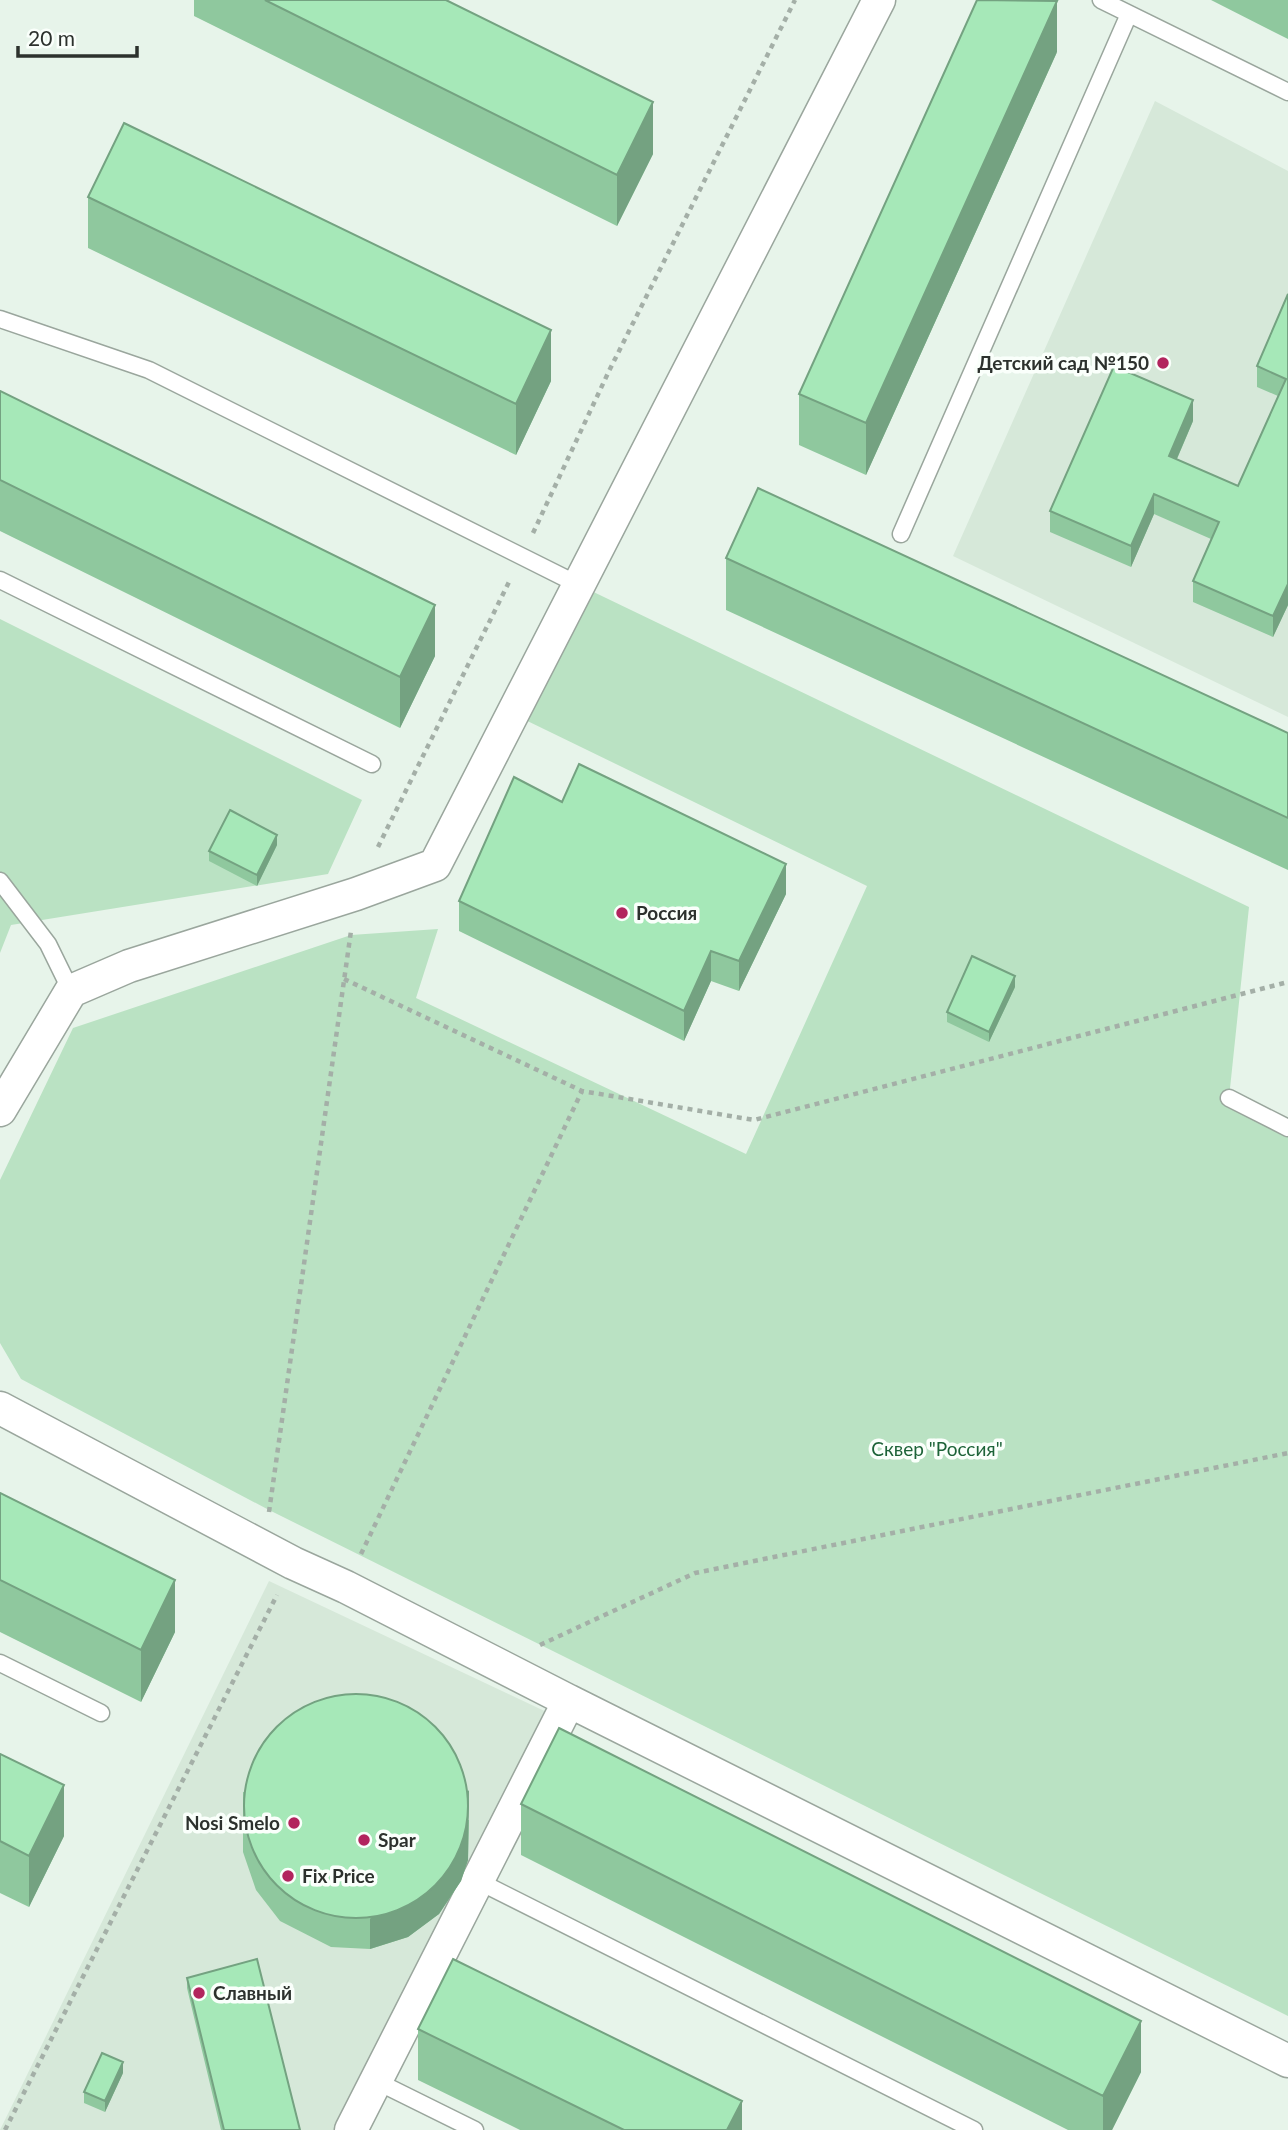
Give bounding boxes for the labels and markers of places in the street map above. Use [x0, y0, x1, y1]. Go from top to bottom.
place label: Детский сад №150 [977, 351, 1149, 374]
marker: Детский сад №150 [1155, 355, 1171, 371]
place label: Россия [636, 901, 697, 924]
marker: Россия [614, 905, 630, 921]
place label: Nosi Smelo [185, 1811, 280, 1834]
marker: Nosi Smelo [286, 1815, 302, 1831]
place label: Spar [378, 1828, 417, 1851]
marker: Spar [356, 1832, 372, 1848]
place label: Fix Price [302, 1864, 375, 1887]
marker: Fix Price [280, 1868, 296, 1884]
place label: Славный [213, 1981, 292, 2004]
marker: Славный [191, 1985, 207, 2001]

